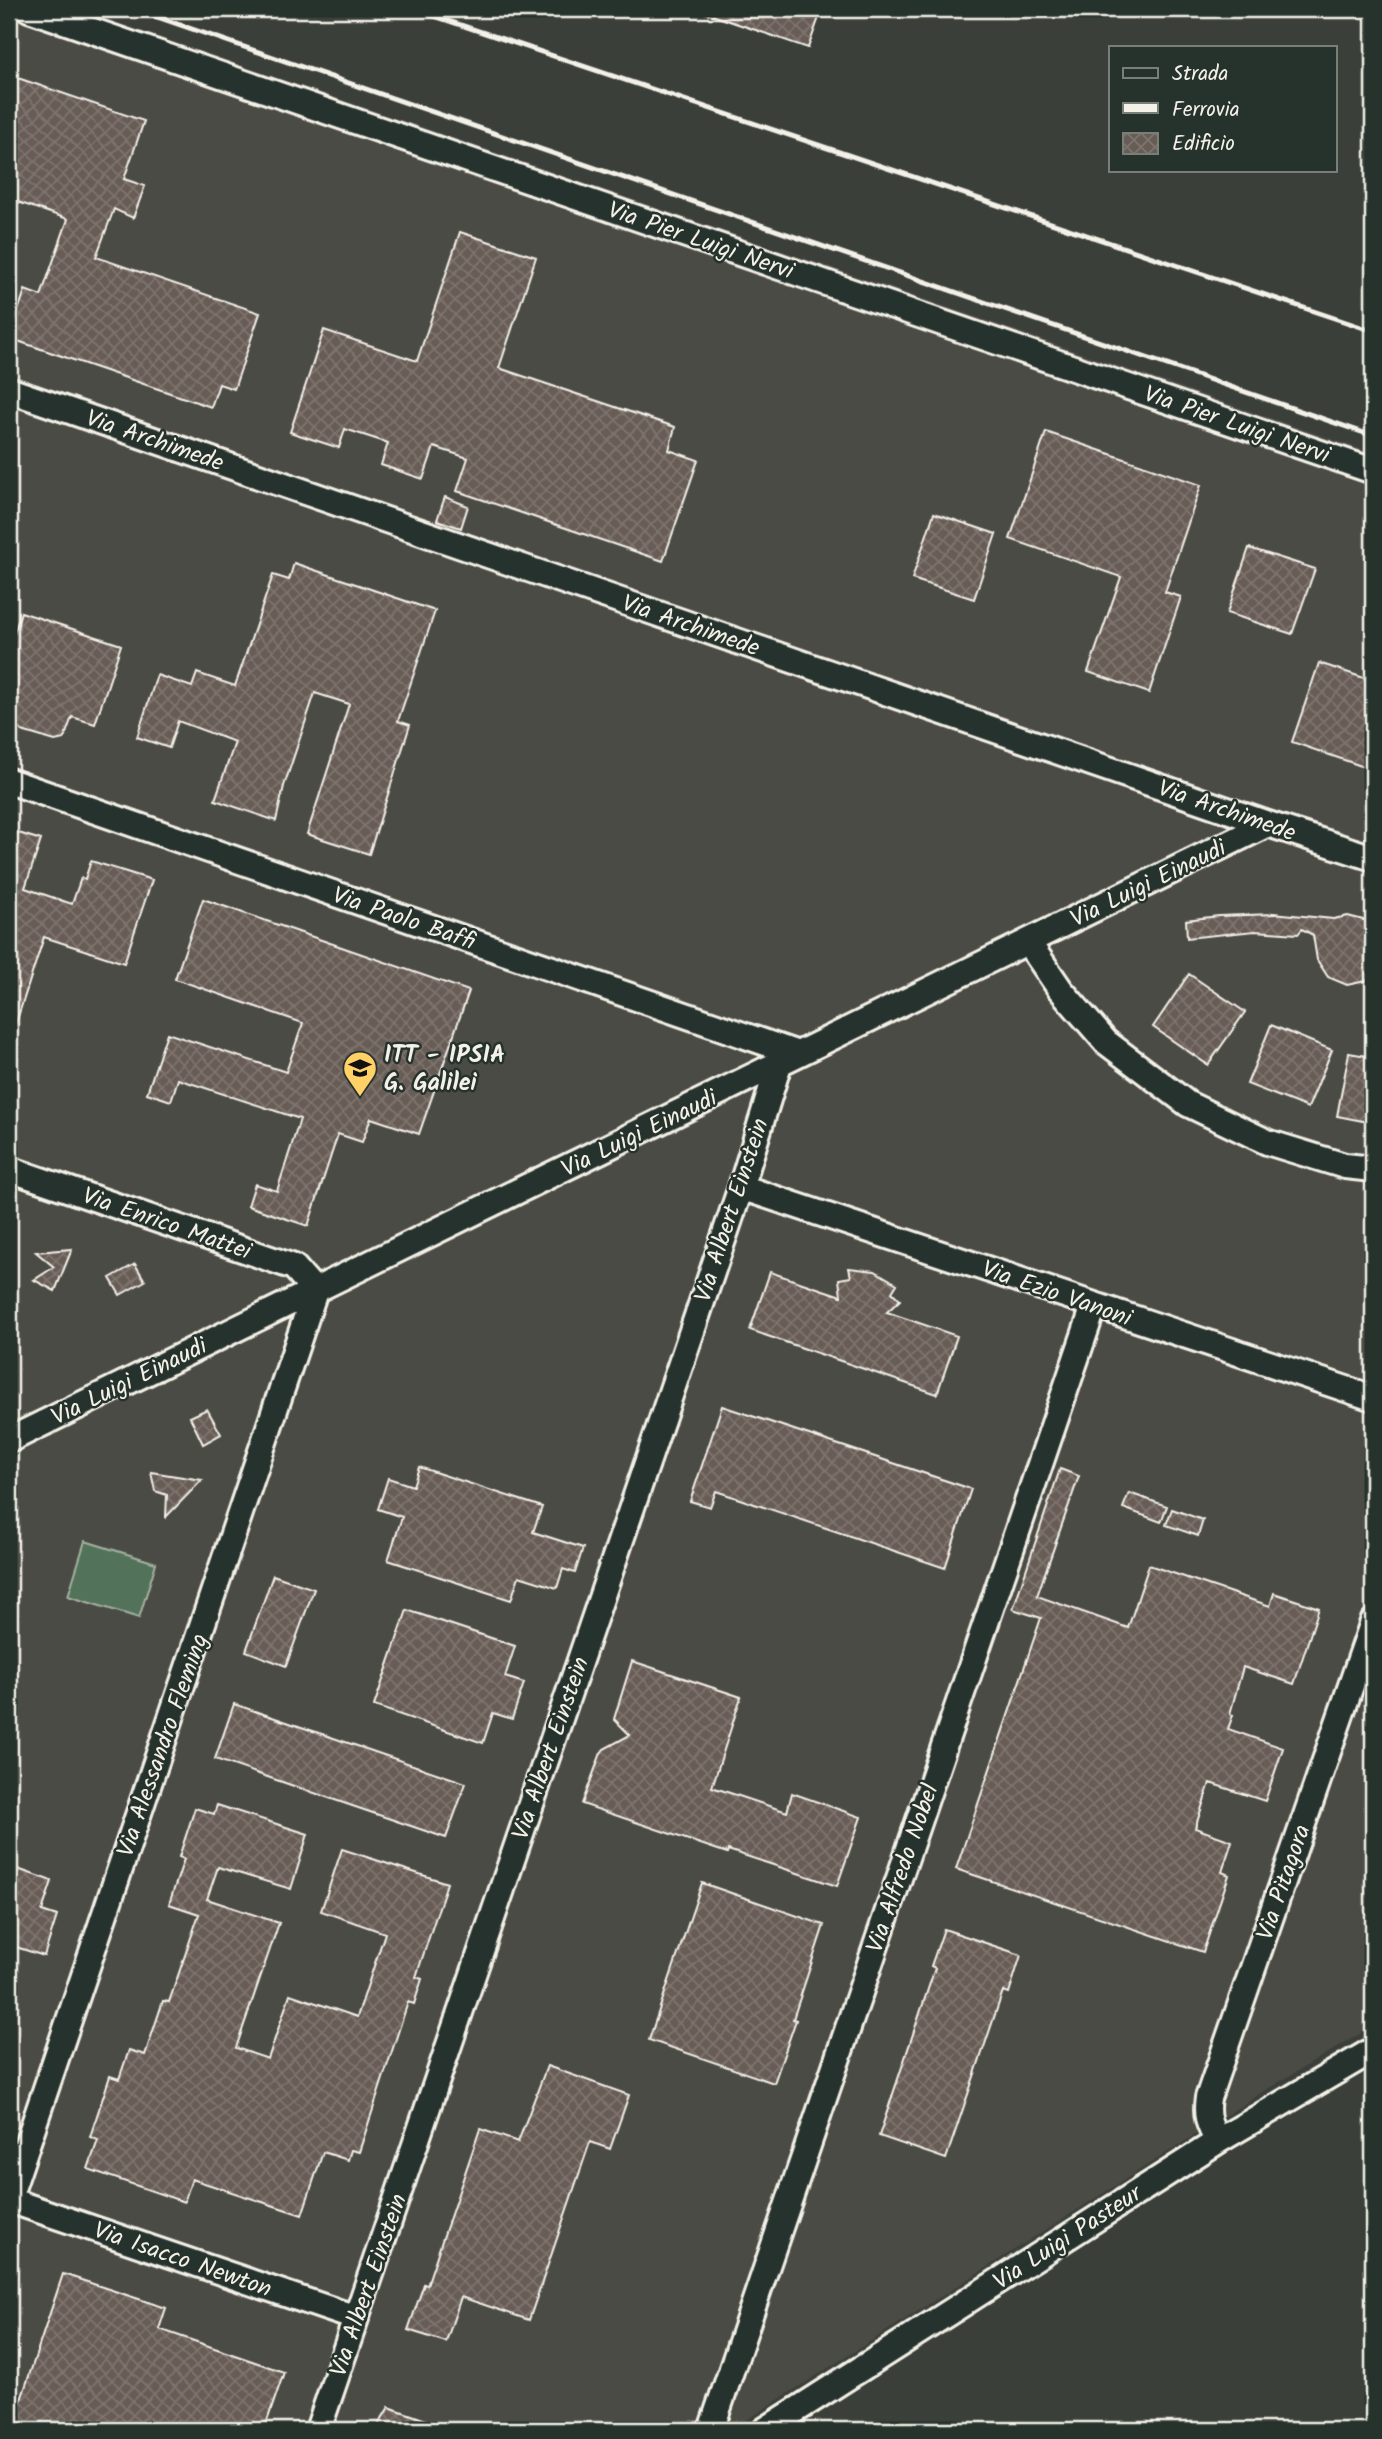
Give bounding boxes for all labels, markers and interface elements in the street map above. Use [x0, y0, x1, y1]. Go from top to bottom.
legend [1109, 46, 1336, 172]
text: Strada [1172, 58, 1228, 91]
text: Ferrovia [1172, 94, 1240, 127]
text: Edificio [1172, 128, 1235, 161]
street label: Via Pier Luigi Nervi [602, 191, 800, 292]
street label: Via Pier Luigi Nervi [1138, 375, 1336, 476]
street label: Via Archimede [80, 400, 229, 483]
street label: Via Archimede [616, 585, 765, 668]
street label: Via Archimede [1152, 770, 1301, 853]
street label: Via Luigi Einaudi [1064, 829, 1235, 939]
street label: Via Paolo Baffi [327, 877, 481, 962]
place label: ITT - IPSIA G. Galilei [384, 1036, 505, 1103]
school or university icon: ITT - IPSIA G. Galilei [341, 1049, 379, 1098]
street label: Via Luigi Einaudi [555, 1079, 726, 1189]
street label: Via Albert Einstein [684, 1113, 781, 1308]
street label: Via Enrico Mattei [77, 1177, 257, 1272]
street label: Via Ezio Vanoni [976, 1251, 1138, 1339]
street label: Via Luigi Einaudi [45, 1327, 216, 1437]
street label: Via Alessandro Fleming [107, 1629, 220, 1862]
street label: Via Albert Einstein [502, 1652, 601, 1845]
street label: Via Alfredo Nobel [856, 1779, 951, 1958]
street label: Via Pitagora [1246, 1819, 1322, 1946]
street label: Via Luigi Pasteur [986, 2174, 1152, 2301]
street label: Via Albert Einstein [320, 2189, 419, 2382]
street label: Via Isacco Newton [88, 2212, 277, 2309]

